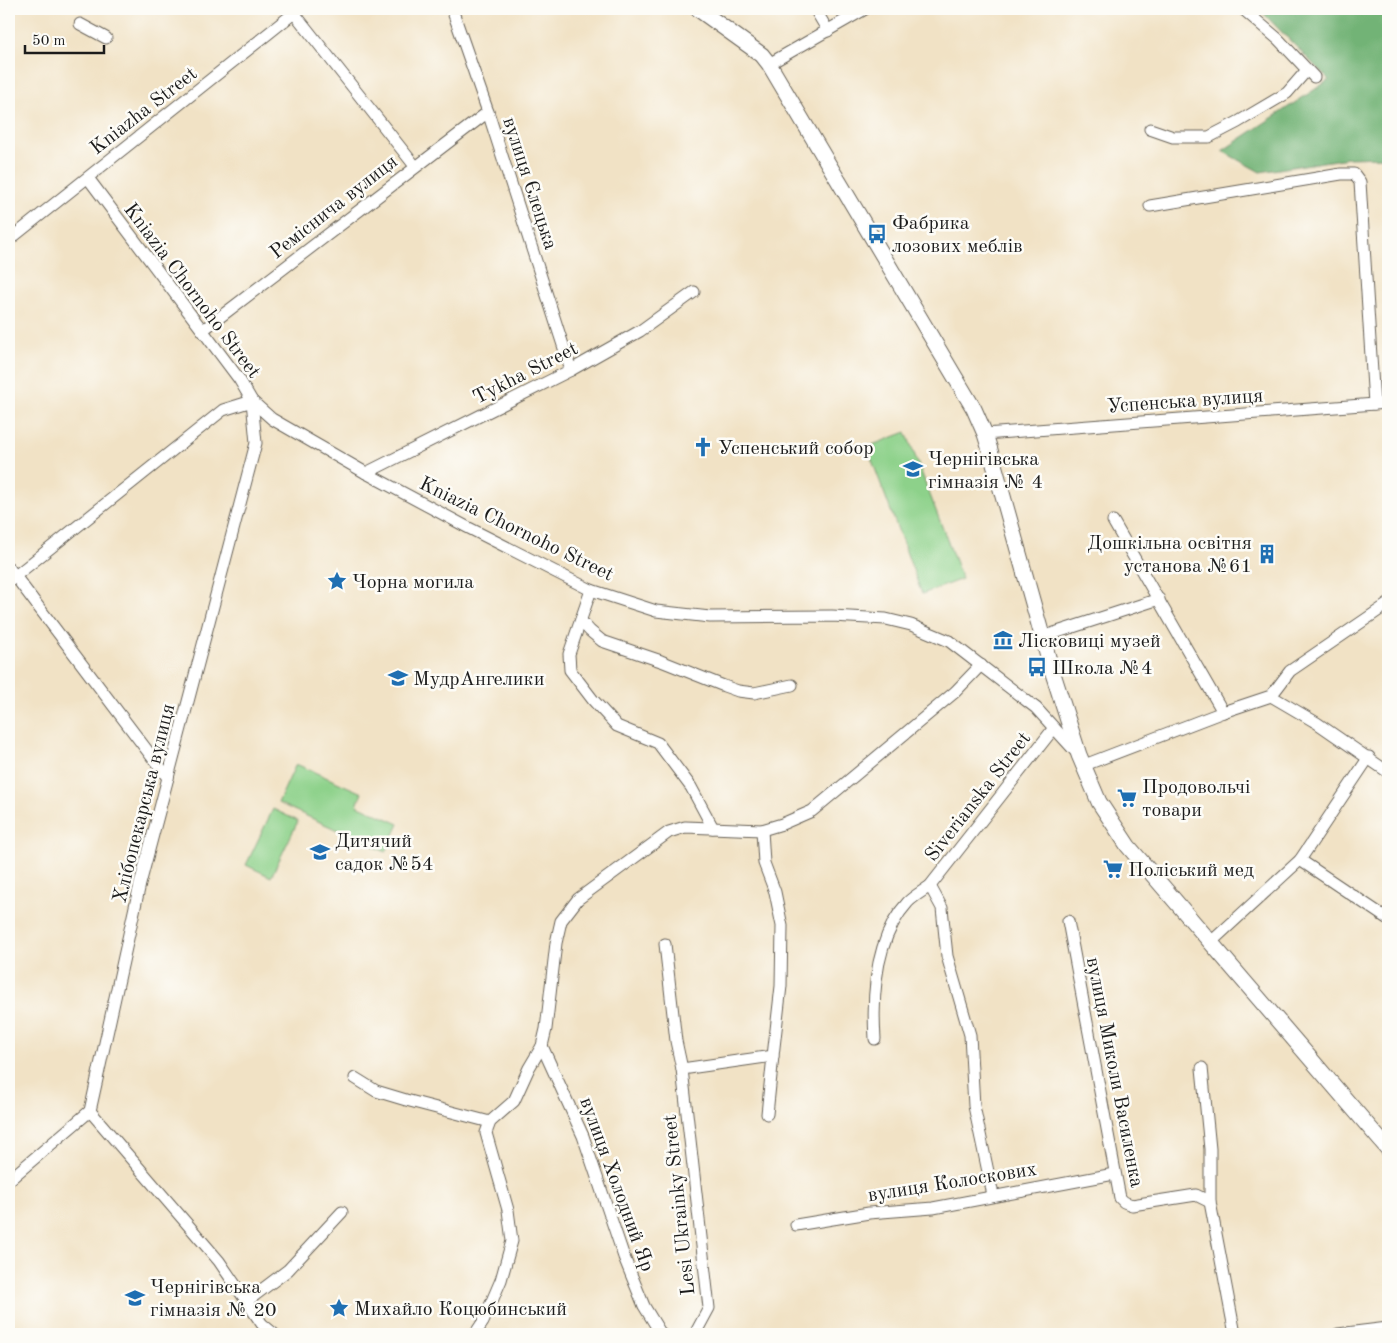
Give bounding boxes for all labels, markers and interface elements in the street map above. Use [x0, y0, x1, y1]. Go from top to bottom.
scale bar [25, 22, 104, 54]
text: 50 m [32, 34, 66, 49]
street label: Kniazha Street [87, 64, 201, 159]
street label: вулиця Єлецька [498, 115, 560, 252]
street label: Реміснича вулиця [267, 152, 402, 263]
street label: Kniazia Chornoho Street [119, 200, 264, 382]
place label: Фабрика лозових меблів [892, 214, 1023, 257]
bus stop icon: Фабрика лозових меблів [866, 223, 888, 245]
street label: Tykha Street [470, 339, 582, 409]
street label: Успенська вулиця [1106, 387, 1264, 417]
church icon: Успенський собор [692, 436, 714, 458]
place label: Успенський собор [718, 439, 874, 459]
place label: Чернігівська гімназія № 4 [928, 450, 1043, 493]
school or university icon: Чернігівська гімназія № 4 [902, 458, 924, 480]
street label: Kniazia Chornoho Street [416, 474, 616, 586]
place label: Дошкільна освітня установа №61 [1087, 534, 1252, 577]
building icon: Дошкільна освітня установа №61 [1256, 543, 1278, 565]
place icon: Чорна могила [326, 570, 348, 592]
place label: Чорна могила [352, 573, 474, 593]
museum icon: Лісковиці музей [992, 629, 1014, 651]
place label: Лісковиці музей [1018, 632, 1161, 652]
bus stop icon: Школа №4 [1026, 656, 1048, 678]
place label: Школа №4 [1052, 659, 1153, 679]
school or university icon: МудрАнгелики [387, 667, 409, 689]
place label: МудрАнгелики [413, 670, 544, 690]
street label: Хлібопекарська вулиця [110, 702, 179, 905]
street label: Siverianska Street [922, 729, 1035, 866]
place label: Продовольчі товари [1142, 778, 1250, 821]
supermarket icon: Продовольчі товари [1116, 787, 1138, 809]
place label: Дитячий садок №54 [335, 832, 434, 875]
school or university icon: Дитячий садок №54 [309, 841, 331, 863]
supermarket icon: Поліський мед [1102, 858, 1124, 880]
place label: Поліський мед [1128, 861, 1254, 881]
street label: вулиця Миколи Василенка [1082, 956, 1146, 1189]
street label: вулиця Холодний Яр [575, 1095, 657, 1275]
street label: Lesi Ukrainky Street [661, 1113, 699, 1296]
street label: вулиця Колоскових [866, 1160, 1038, 1206]
place label: Чернігівська гімназія № 20 [150, 1278, 277, 1321]
school or university icon: Чернігівська гімназія № 20 [124, 1287, 146, 1309]
place icon: Михайло Коцюбинський [328, 1297, 350, 1319]
place label: Михайло Коцюбинський [354, 1300, 567, 1320]

